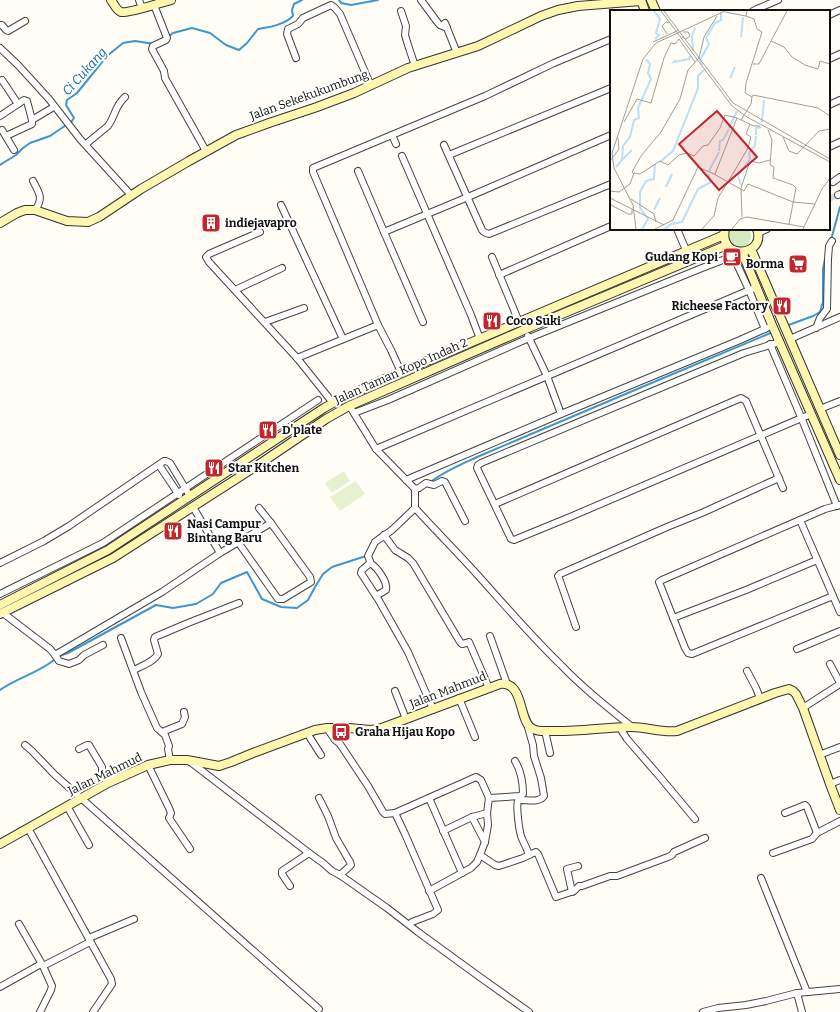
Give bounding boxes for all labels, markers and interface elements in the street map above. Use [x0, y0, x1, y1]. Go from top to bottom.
inset map [610, 10, 830, 230]
water label: Ci Cukang [59, 44, 110, 98]
street label: Jalan Sekekukumbung [247, 67, 370, 123]
building icon: indiejavapro [200, 212, 222, 234]
place label: indiejavapro [225, 216, 297, 231]
cafe icon: Gudang Kopi [721, 246, 743, 268]
place label: Gudang Kopi [645, 250, 718, 264]
supermarket icon: Borma [787, 253, 809, 275]
place label: Borma [746, 257, 784, 271]
restaurant icon: Richeese Factory [771, 295, 793, 317]
place label: Richeese Factory [672, 299, 768, 313]
restaurant icon: Coco Suki [481, 310, 503, 332]
place label: Coco Suki [506, 314, 561, 328]
street label: Jalan Taman Kopo Indah 2 [331, 335, 470, 407]
restaurant icon: D'plate [257, 419, 279, 441]
place label: D'plate [282, 423, 323, 437]
restaurant icon: Star Kitchen [203, 457, 225, 479]
place label: Star Kitchen [228, 461, 299, 475]
place label: Nasi Campur Bintang Baru [187, 517, 262, 545]
restaurant icon: Nasi Campur Bintang Baru [162, 520, 184, 542]
street label: Jalan Mahmud [407, 669, 488, 711]
bus stop icon: Graha Hijau Kopo [330, 721, 352, 743]
place label: Graha Hijau Kopo [355, 725, 455, 740]
street label: Jalan Mahmud [65, 750, 144, 798]

